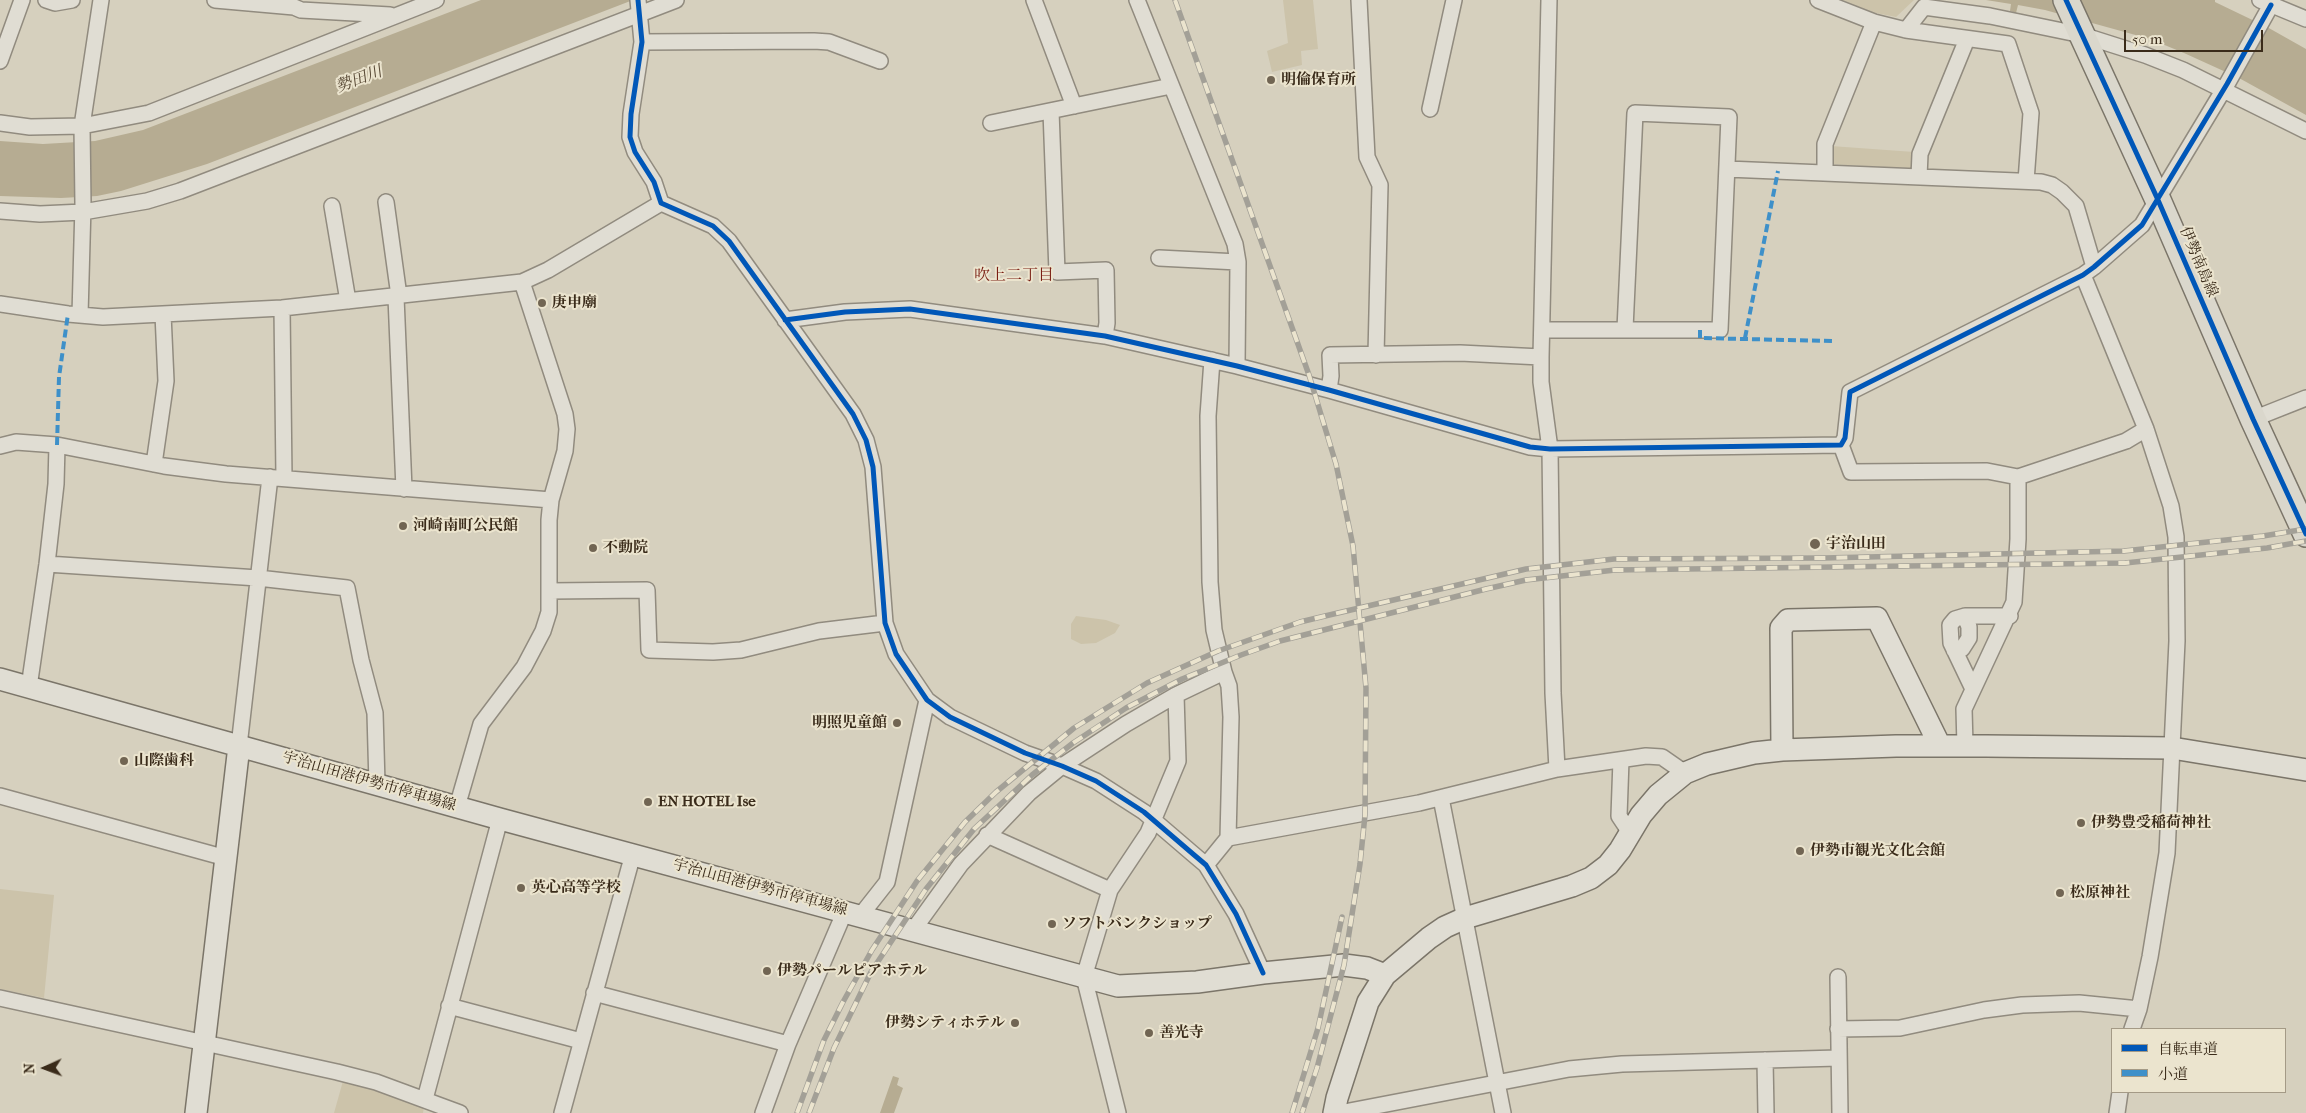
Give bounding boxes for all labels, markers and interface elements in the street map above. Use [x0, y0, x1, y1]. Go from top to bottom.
scale bar [2126, 20, 2265, 52]
text: 50 m [2132, 30, 2162, 48]
water label: 勢田川 [333, 62, 385, 98]
place label: 明倫保育所 [1281, 71, 1356, 89]
marker: 明倫保育所 [1265, 74, 1277, 86]
street label: 伊勢南島線 [2175, 224, 2221, 300]
district label: 吹上二丁目 [974, 266, 1054, 286]
place label: 庚申廟 [552, 294, 597, 312]
marker: 庚申廟 [536, 297, 548, 309]
place label: 河崎南町公民館 [413, 517, 518, 535]
marker: 河崎南町公民館 [397, 520, 409, 532]
place label: 宇治山田 [1826, 535, 1886, 553]
marker: 宇治山田 [1808, 537, 1822, 551]
place label: 不動院 [603, 539, 648, 557]
marker: 不動院 [587, 542, 599, 554]
place label: 明照児童館 [812, 714, 887, 732]
marker: 明照児童館 [891, 717, 903, 729]
street label: 宇治山田港伊勢市停車場線 [280, 749, 458, 815]
place label: 山際歯科 [134, 752, 194, 770]
marker: 山際歯科 [118, 755, 130, 767]
place label: EN HOTEL Ise [658, 793, 756, 811]
marker: EN HOTEL Ise [642, 796, 654, 808]
place label: 伊勢豊受稲荷神社 [2091, 814, 2211, 832]
marker: 伊勢豊受稲荷神社 [2075, 817, 2087, 829]
place label: 伊勢市観光文化会館 [1810, 842, 1945, 860]
marker: 伊勢市観光文化会館 [1794, 845, 1806, 857]
street label: 宇治山田港伊勢市停車場線 [671, 856, 849, 920]
place label: 英心高等学校 [531, 879, 621, 897]
marker: 英心高等学校 [515, 882, 527, 894]
place label: 松原神社 [2070, 884, 2130, 902]
marker: 松原神社 [2054, 887, 2066, 899]
place label: ソフトバンクショップ [1062, 915, 1212, 933]
marker: ソフトバンクショップ [1046, 918, 1058, 930]
place label: 伊勢パールピアホテル [777, 962, 927, 980]
marker: 伊勢パールピアホテル [761, 965, 773, 977]
place label: 伊勢シティホテル [885, 1014, 1005, 1032]
marker: 伊勢シティホテル [1009, 1017, 1021, 1029]
place label: 善光寺 [1159, 1024, 1204, 1042]
marker: 善光寺 [1143, 1027, 1155, 1039]
legend [2111, 1028, 2286, 1093]
text: 自転車道 [2158, 1040, 2218, 1058]
north arrow [20, 1043, 70, 1093]
text: N [21, 1063, 38, 1074]
text: 小道 [2158, 1065, 2188, 1083]

